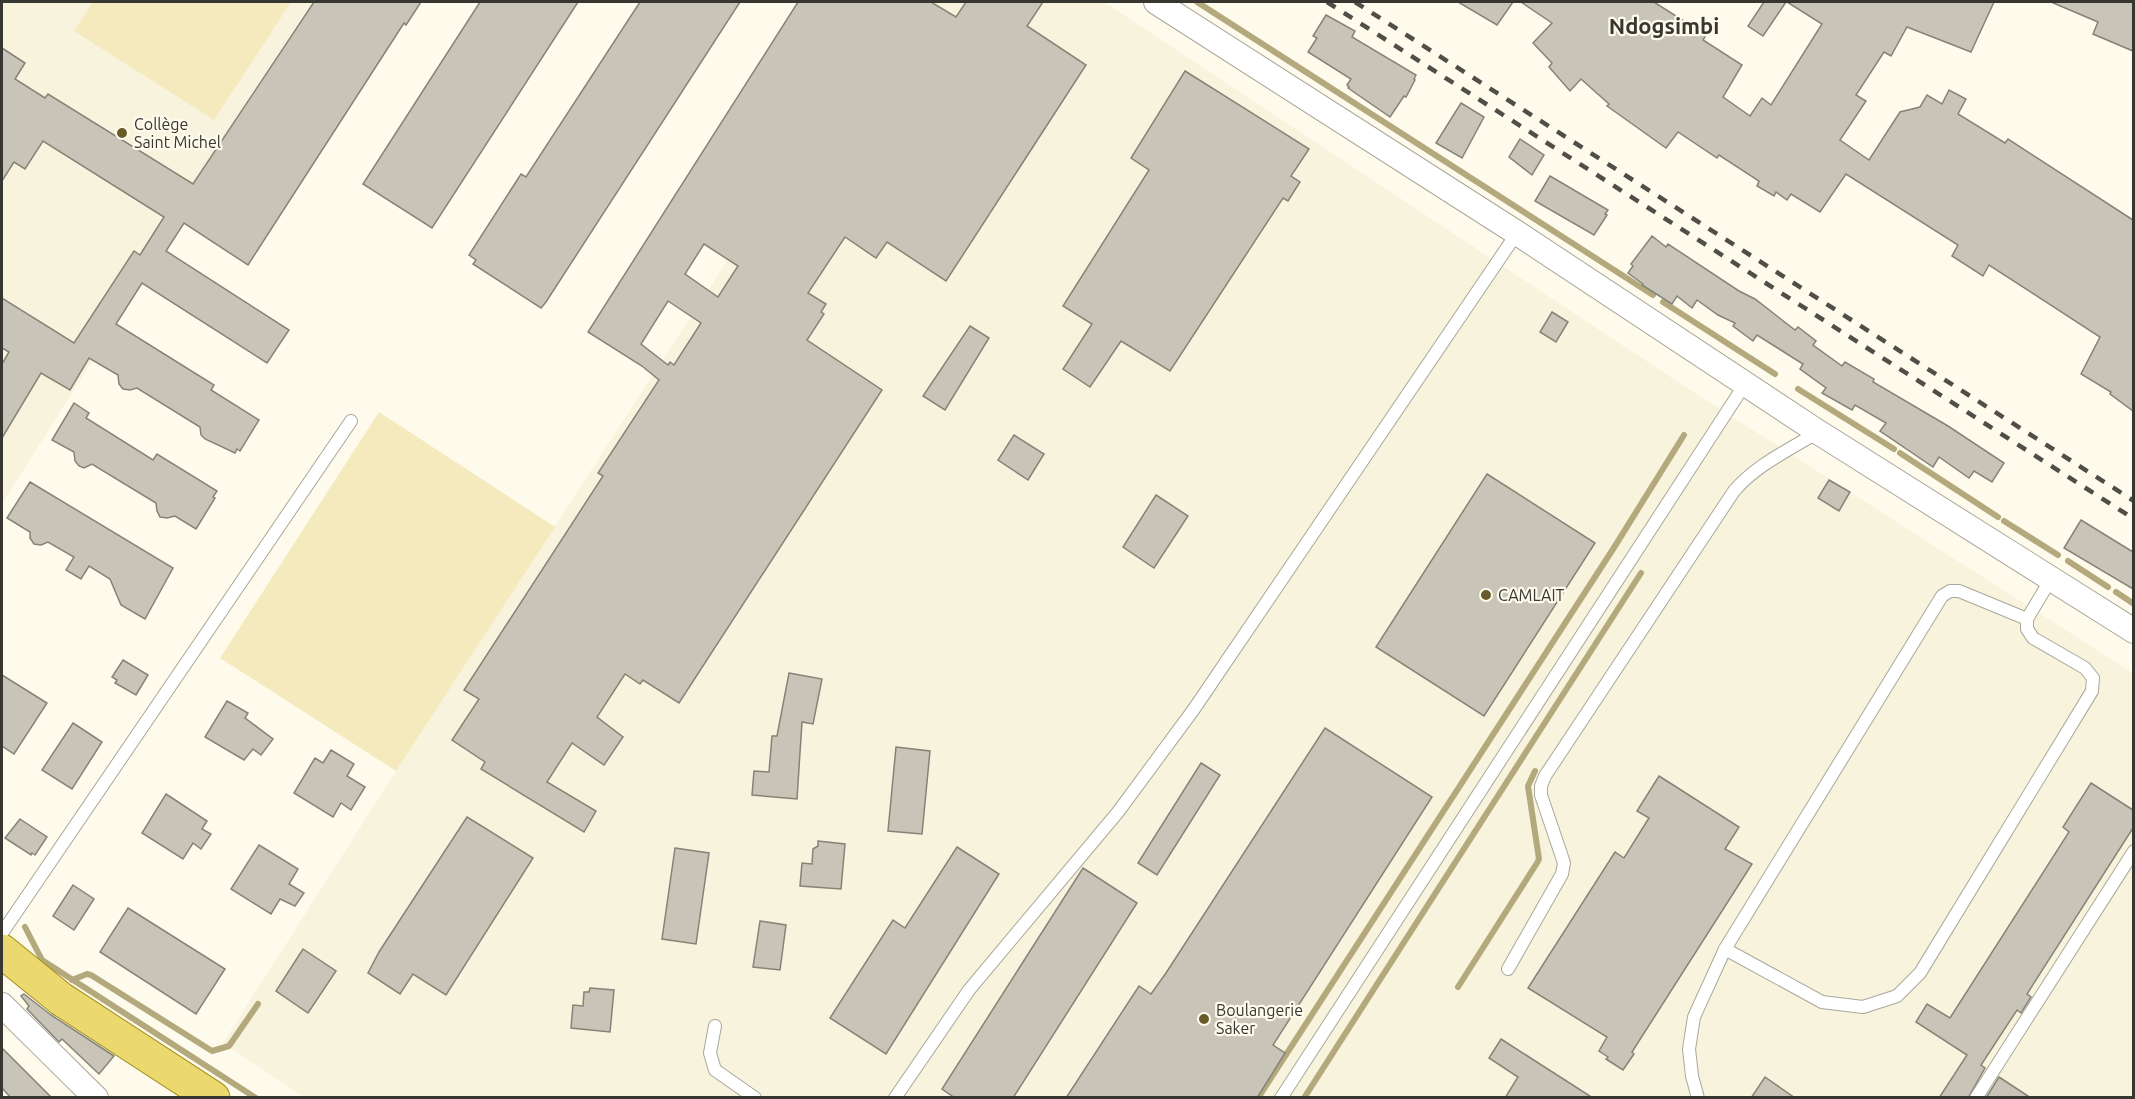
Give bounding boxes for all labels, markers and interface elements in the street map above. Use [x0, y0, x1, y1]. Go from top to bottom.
district label: Ndogsimbi [1609, 13, 1719, 38]
place label: Collège Saint Michel [134, 115, 221, 151]
marker: Collège Saint Michel [115, 126, 129, 140]
place label: CAMLAIT [1498, 586, 1565, 604]
marker: CAMLAIT [1479, 588, 1493, 602]
place label: Boulangerie Saker [1216, 1001, 1303, 1037]
marker: Boulangerie Saker [1197, 1012, 1211, 1026]

